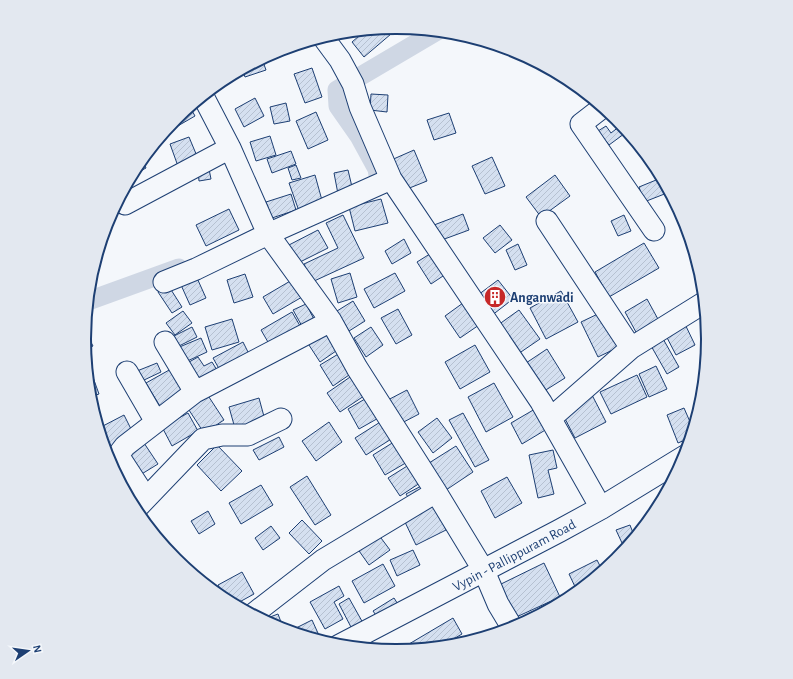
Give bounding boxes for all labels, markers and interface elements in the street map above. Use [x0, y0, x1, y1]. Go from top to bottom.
building icon: Anganwadi [482, 284, 508, 310]
place label: Anganwadi [510, 291, 574, 305]
street label: Vypin - Pallippuram Road [451, 517, 578, 594]
north arrow [8, 631, 48, 671]
text: N [31, 644, 43, 654]

